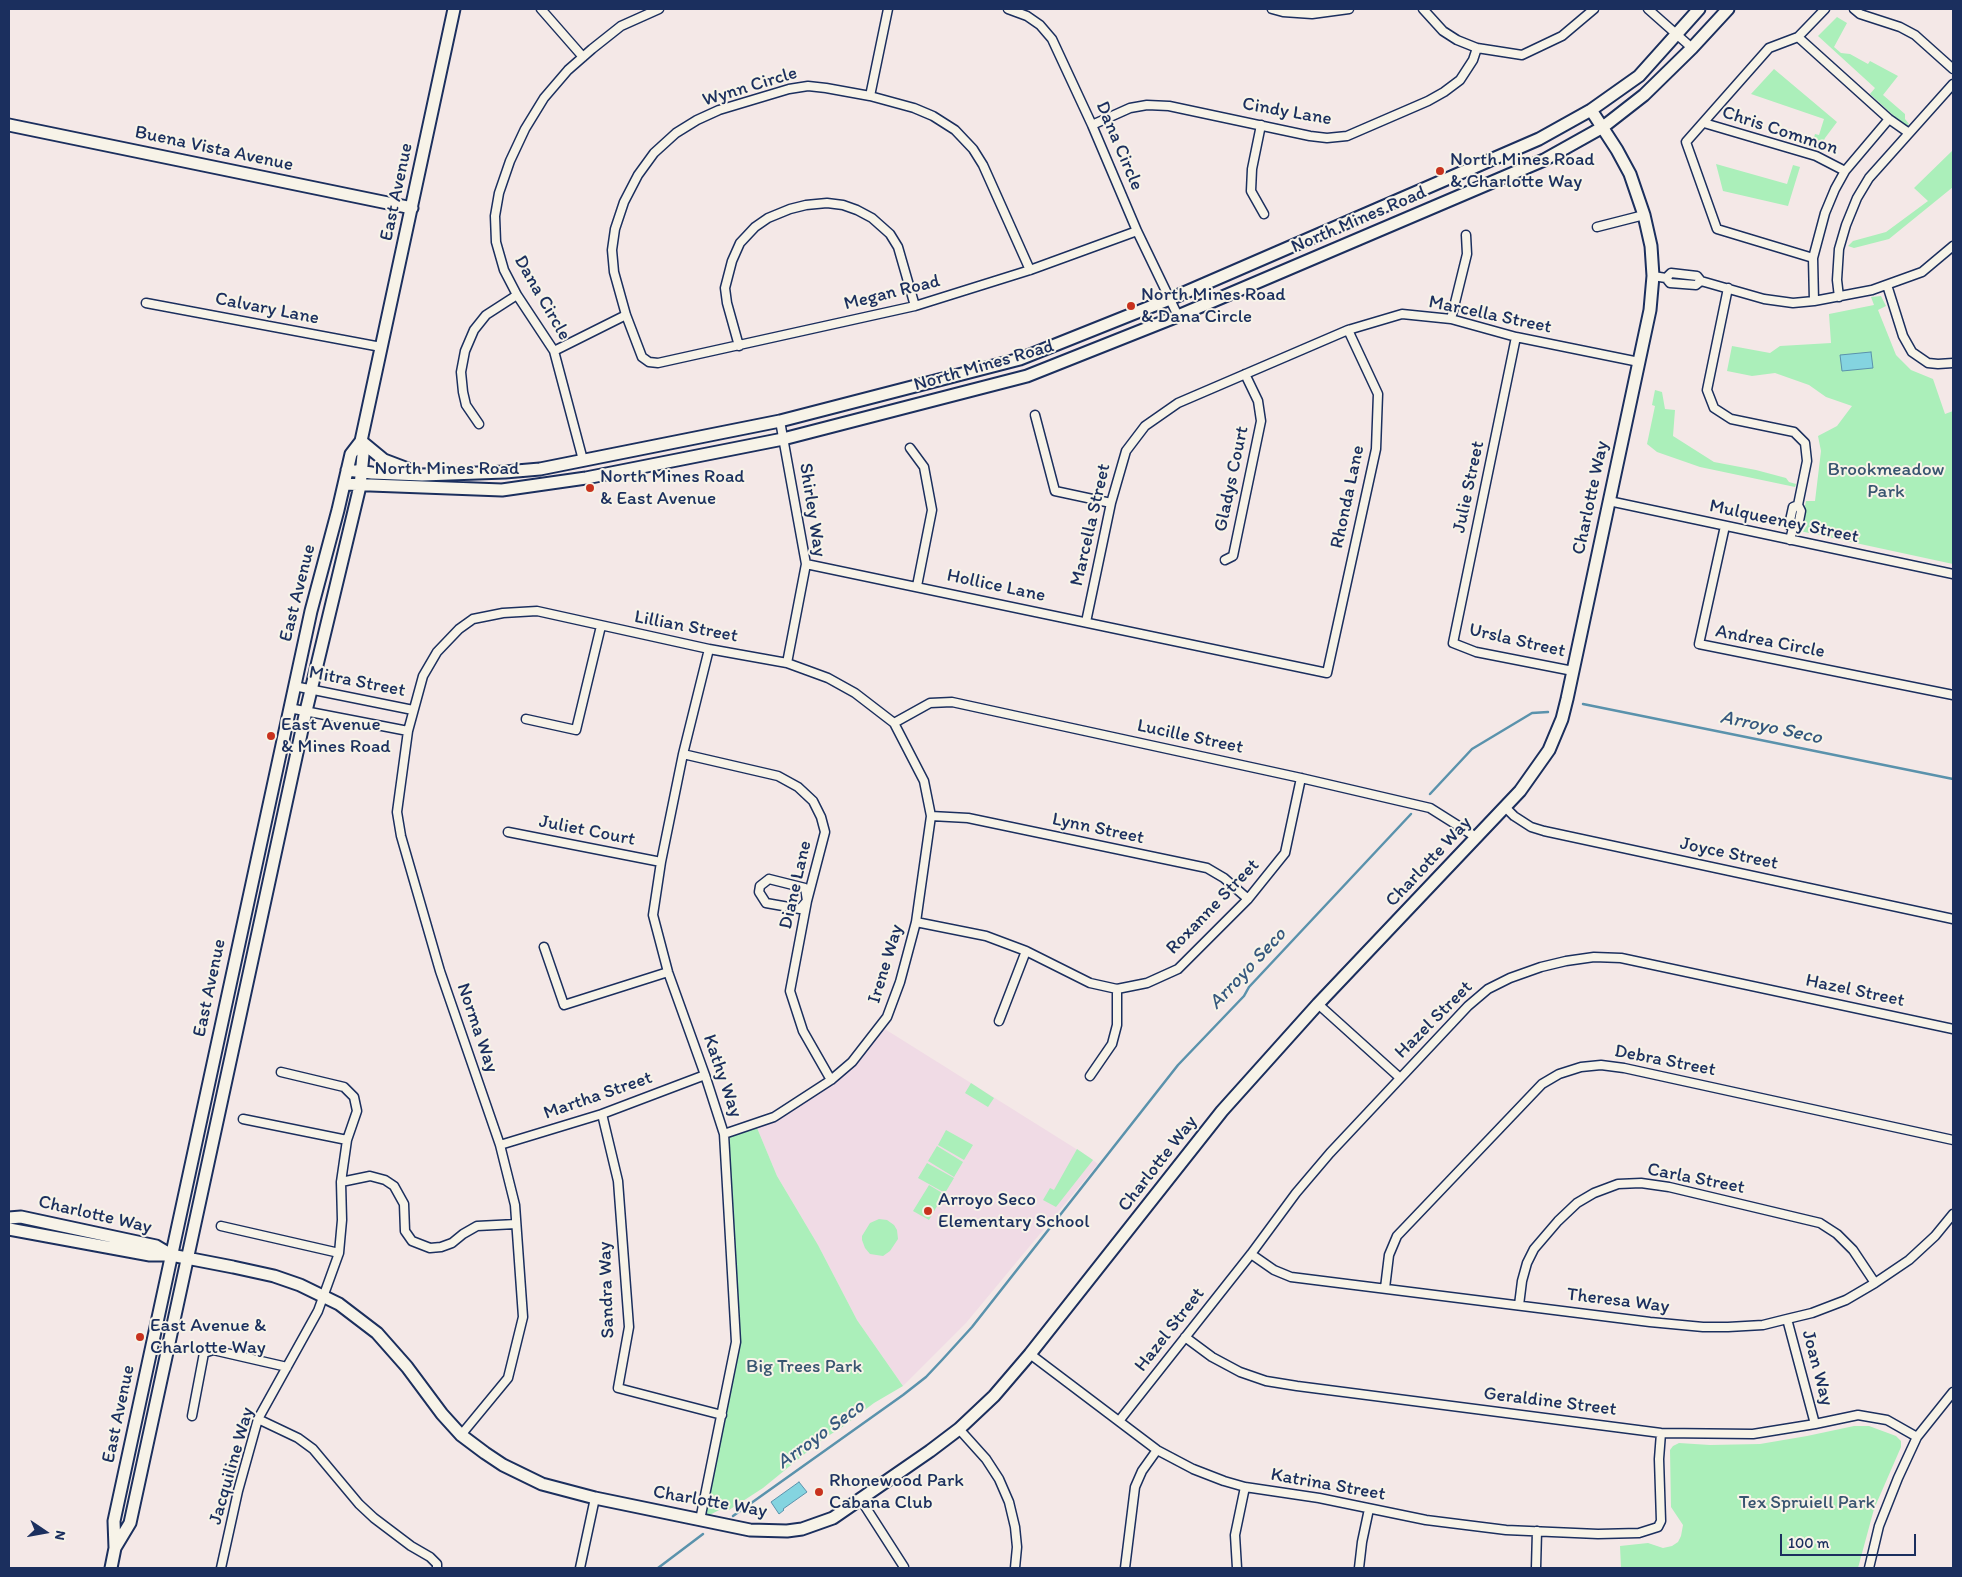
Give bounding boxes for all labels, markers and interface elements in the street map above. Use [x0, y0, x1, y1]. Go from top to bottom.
street label: Wynn Circle [700, 62, 800, 112]
street label: Cindy Lane [1240, 93, 1334, 131]
street label: Dana Circle [1090, 98, 1148, 194]
street label: Chris Common [1719, 101, 1841, 161]
street label: Buena Vista Avenue [133, 121, 295, 177]
street label: East Avenue [375, 141, 419, 243]
place label: North Mines Road & Charlotte Way [1450, 149, 1595, 193]
marker: North Mines Road & Charlotte Way [1434, 165, 1446, 177]
street label: North Mines Road [1288, 181, 1430, 259]
street label: Dana Circle [509, 251, 575, 345]
street label: Megan Road [841, 270, 943, 316]
place label: North Mines Road & Dana Circle [1141, 284, 1286, 328]
street label: Calvary Lane [213, 288, 321, 330]
street label: Marcella Street [1426, 291, 1554, 339]
marker: North Mines Road & Dana Circle [1125, 300, 1137, 312]
street label: North Mines Road [911, 335, 1057, 397]
street label: Gladys Court [1210, 424, 1254, 534]
street label: Julie Street [1448, 439, 1490, 535]
street label: Charlotte Way [1568, 439, 1614, 557]
street label: Rhonda Lane [1326, 443, 1370, 551]
street label: North Mines Road [375, 458, 519, 480]
park label: Brookmeadow Park [1827, 459, 1945, 503]
street label: Shirley Way [793, 461, 831, 559]
street label: Marcella Street [1066, 461, 1116, 589]
place label: North Mines Road & East Avenue [600, 466, 745, 510]
marker: North Mines Road & East Avenue [584, 482, 596, 494]
street label: Mulqueeney Street [1707, 495, 1861, 549]
street label: East Avenue [275, 542, 321, 644]
street label: Hollice Lane [945, 564, 1047, 608]
street label: Lillian Street [632, 606, 740, 648]
street label: Ursla Street [1467, 619, 1567, 663]
street label: Andrea Circle [1713, 620, 1827, 664]
street label: Mitra Street [307, 661, 407, 703]
water label: Arroyo Seco [1718, 706, 1824, 750]
place label: East Avenue & Mines Road [281, 714, 391, 758]
street label: Lucille Street [1135, 715, 1245, 759]
marker: East Avenue & Mines Road [265, 730, 277, 742]
street label: Lynn Street [1050, 808, 1146, 850]
street label: Juliet Court [537, 811, 637, 851]
street label: Charlotte Way [1381, 812, 1477, 912]
street label: Joyce Street [1678, 832, 1780, 876]
street label: Diane Lane [775, 838, 817, 932]
street label: Roxanne Street [1162, 854, 1264, 960]
street label: Irene Way [863, 922, 909, 1006]
water label: Arroyo Seco [1204, 923, 1292, 1015]
street label: East Avenue [188, 937, 232, 1039]
street label: Hazel Street [1803, 969, 1907, 1013]
street label: Hazel Street [1390, 976, 1478, 1064]
street label: Norma Way [451, 980, 503, 1076]
street label: Kathy Way [697, 1032, 747, 1120]
street label: Debra Street [1613, 1040, 1717, 1082]
street label: Martha Street [541, 1067, 655, 1125]
street label: Charlotte Way [1113, 1111, 1203, 1217]
street label: Carla Street [1645, 1158, 1747, 1200]
place label: Arroyo Seco Elementary School [938, 1189, 1090, 1233]
street label: Charlotte Way [36, 1191, 154, 1239]
marker: Arroyo Seco Elementary School [922, 1205, 934, 1217]
street label: Sandra Way [594, 1241, 620, 1339]
street label: Hazel Street [1130, 1283, 1210, 1377]
street label: Theresa Way [1565, 1283, 1671, 1319]
place label: East Avenue & Charlotte Way [150, 1315, 266, 1359]
street label: Joan Way [1796, 1328, 1838, 1408]
marker: East Avenue & Charlotte Way [134, 1331, 146, 1343]
park label: Big Trees Park [746, 1356, 862, 1378]
street label: East Avenue [97, 1363, 141, 1465]
street label: Geraldine Street [1482, 1383, 1618, 1421]
water label: Arroyo Seco [772, 1395, 870, 1475]
street label: Jacquiline Way [204, 1405, 260, 1527]
street label: Katrina Street [1269, 1464, 1387, 1506]
place label: Rhonewood Park Cabana Club [829, 1470, 964, 1514]
street label: Charlotte Way [651, 1481, 769, 1523]
marker: Rhonewood Park Cabana Club [813, 1486, 825, 1498]
park label: Tex Spruiell Park [1739, 1492, 1875, 1514]
north arrow [20, 1507, 70, 1557]
scale bar [1782, 1524, 1918, 1556]
text: N [51, 1529, 69, 1542]
text: 100 m [1788, 1534, 1829, 1552]

